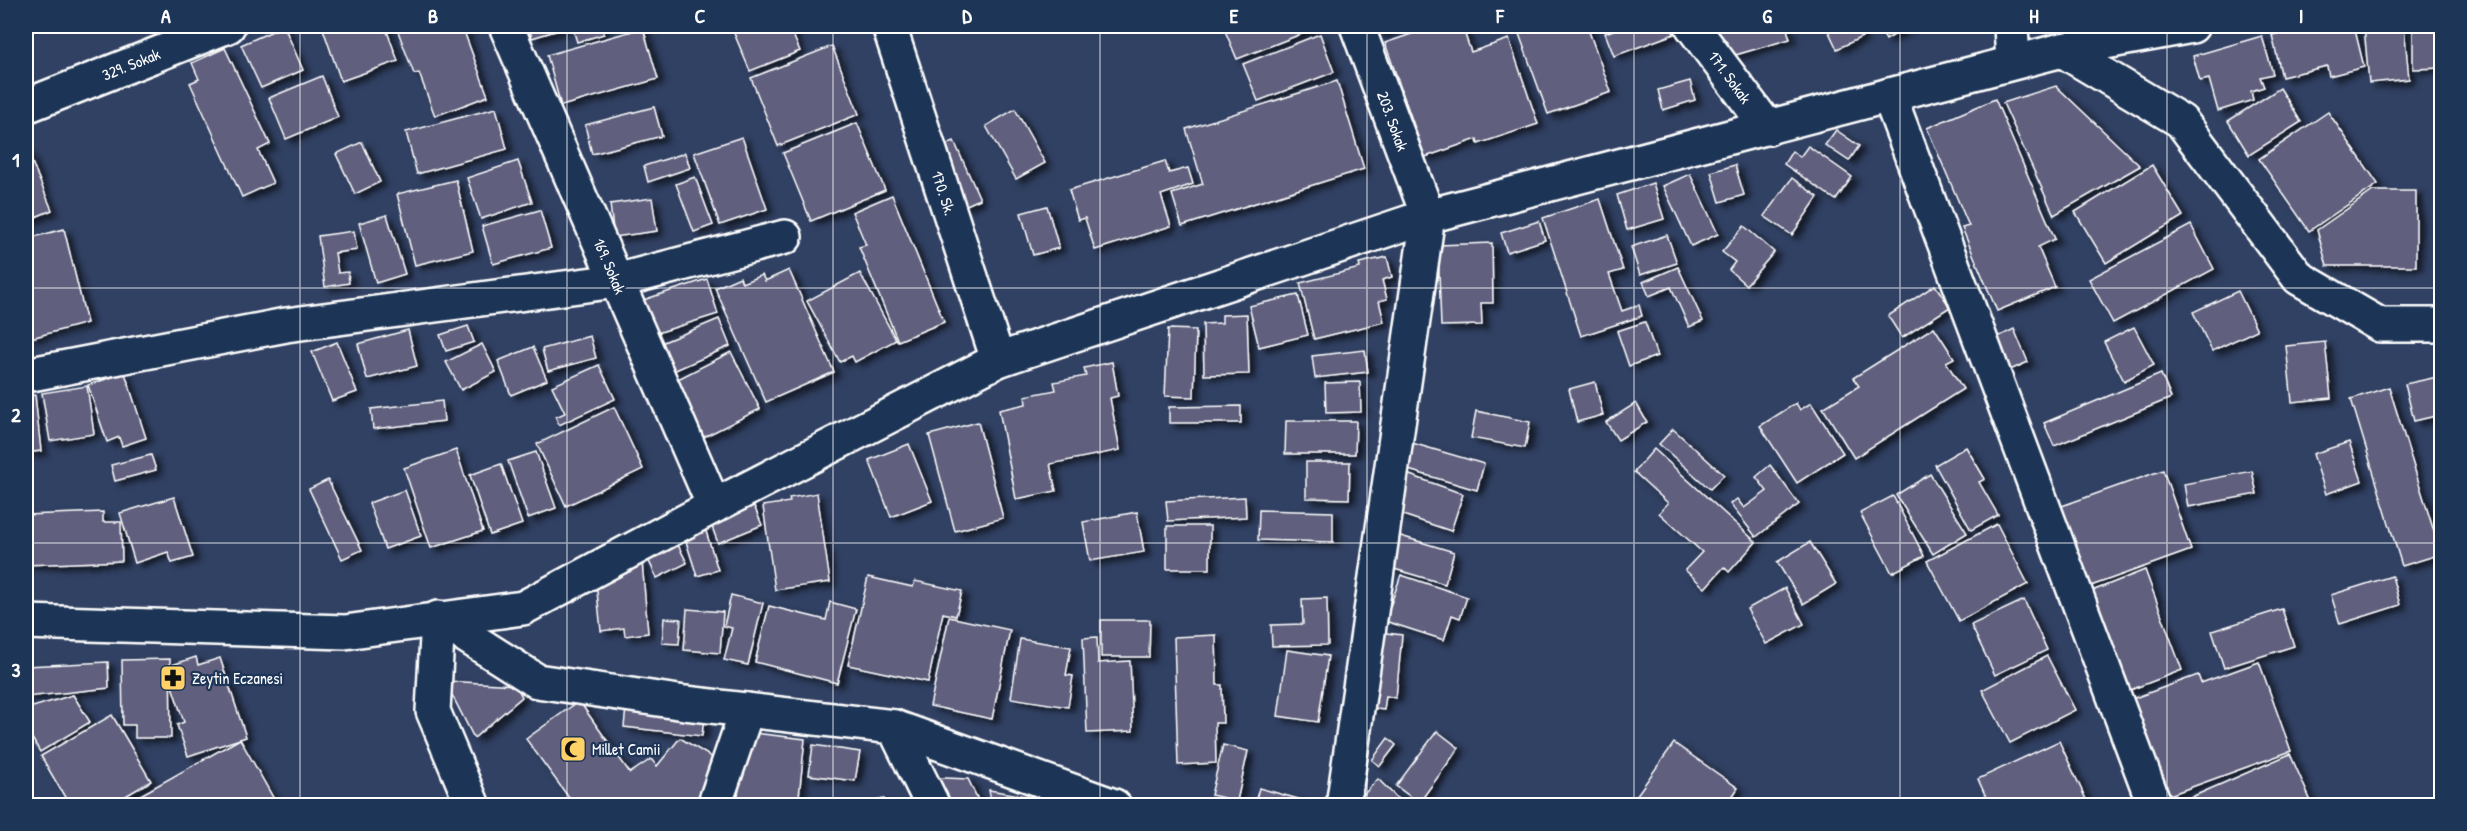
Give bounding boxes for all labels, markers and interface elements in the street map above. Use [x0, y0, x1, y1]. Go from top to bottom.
text: A [161, 2, 171, 29]
text: B [428, 2, 438, 29]
text: C [695, 2, 706, 29]
text: D [962, 2, 972, 29]
text: E [1230, 2, 1239, 29]
text: F [1495, 2, 1505, 29]
text: G [1762, 2, 1772, 29]
text: H [2029, 2, 2039, 29]
text: I [2299, 2, 2303, 29]
street label: 329. Sokak [99, 42, 164, 86]
street label: 171. Sokak [1703, 46, 1757, 108]
street label: 203. Sokak [1372, 88, 1414, 154]
text: 1 [12, 146, 20, 173]
street label: 170. Sk. [927, 168, 961, 218]
street label: 169. Sokak [588, 235, 632, 298]
text: 2 [11, 401, 21, 428]
text: 3 [12, 656, 21, 683]
pharmacy icon: Zeytin Eczanesi [158, 663, 188, 693]
place label: Zeytin Eczanesi [192, 667, 283, 689]
mosque icon: Millet Camii [558, 734, 588, 764]
place label: Millet Camii [592, 738, 661, 760]

